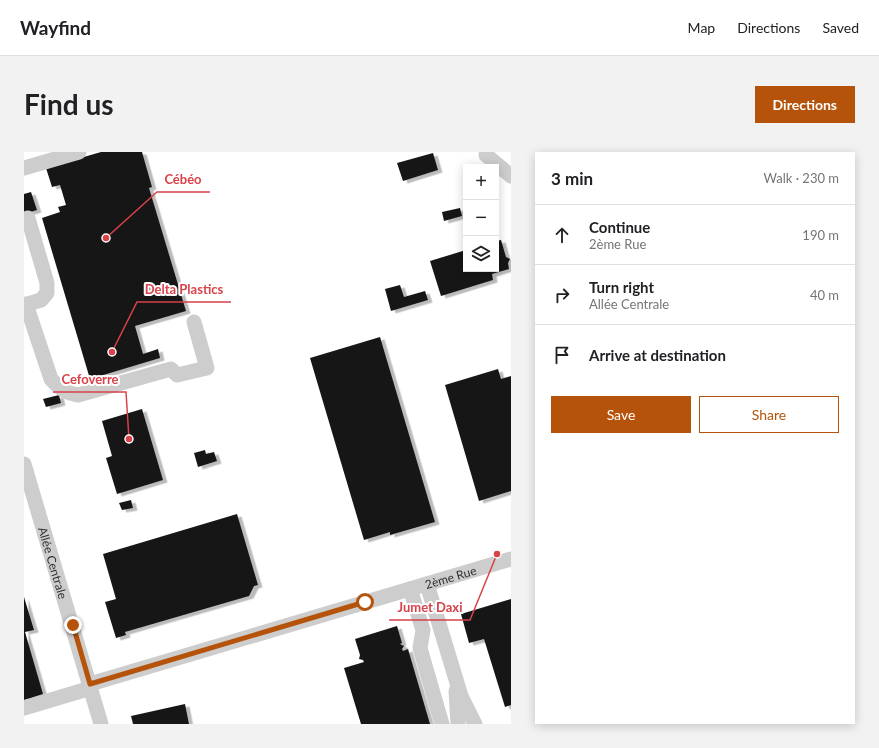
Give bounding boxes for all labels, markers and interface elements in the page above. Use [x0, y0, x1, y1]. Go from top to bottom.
text: Wayfind [20, 16, 91, 39]
text: Map [688, 19, 715, 36]
text: Directions [737, 19, 800, 36]
text: Saved [822, 19, 859, 36]
button: Directions [755, 86, 855, 123]
text: Find us [24, 87, 114, 121]
map controls [463, 164, 499, 272]
button: + [463, 164, 499, 200]
callout: Cébéo [157, 167, 210, 192]
text: 3 min [551, 168, 593, 189]
text: Walk · 230 m [763, 170, 839, 186]
text: Cébéo [164, 171, 202, 187]
button: − [463, 200, 499, 236]
text: Continue [589, 218, 650, 236]
icon: ahead [551, 224, 573, 246]
text: 190 m [802, 227, 839, 243]
button: layers [463, 236, 499, 272]
text: 2ème Rue [589, 236, 646, 252]
callout: Delta Plastics [137, 277, 231, 302]
text: Turn right [589, 278, 654, 296]
text: Delta Plastics [145, 281, 224, 297]
icon: right [551, 284, 573, 306]
text: 40 m [810, 287, 839, 303]
text: Allée Centrale [589, 296, 669, 312]
icon: arrive [551, 344, 573, 366]
text: Arrive at destination [589, 346, 726, 364]
callout: Cefoverre [53, 367, 126, 392]
text: Cefoverre [61, 371, 119, 387]
button: Save [551, 396, 691, 433]
button: Share [699, 396, 839, 433]
street label: Allée Centrale [36, 525, 71, 600]
street label: 2ème Rue [423, 562, 478, 592]
route start [356, 593, 374, 611]
callout: Jumet Daxi [389, 595, 470, 620]
text: Jumet Daxi [398, 599, 462, 615]
route end [64, 616, 82, 634]

